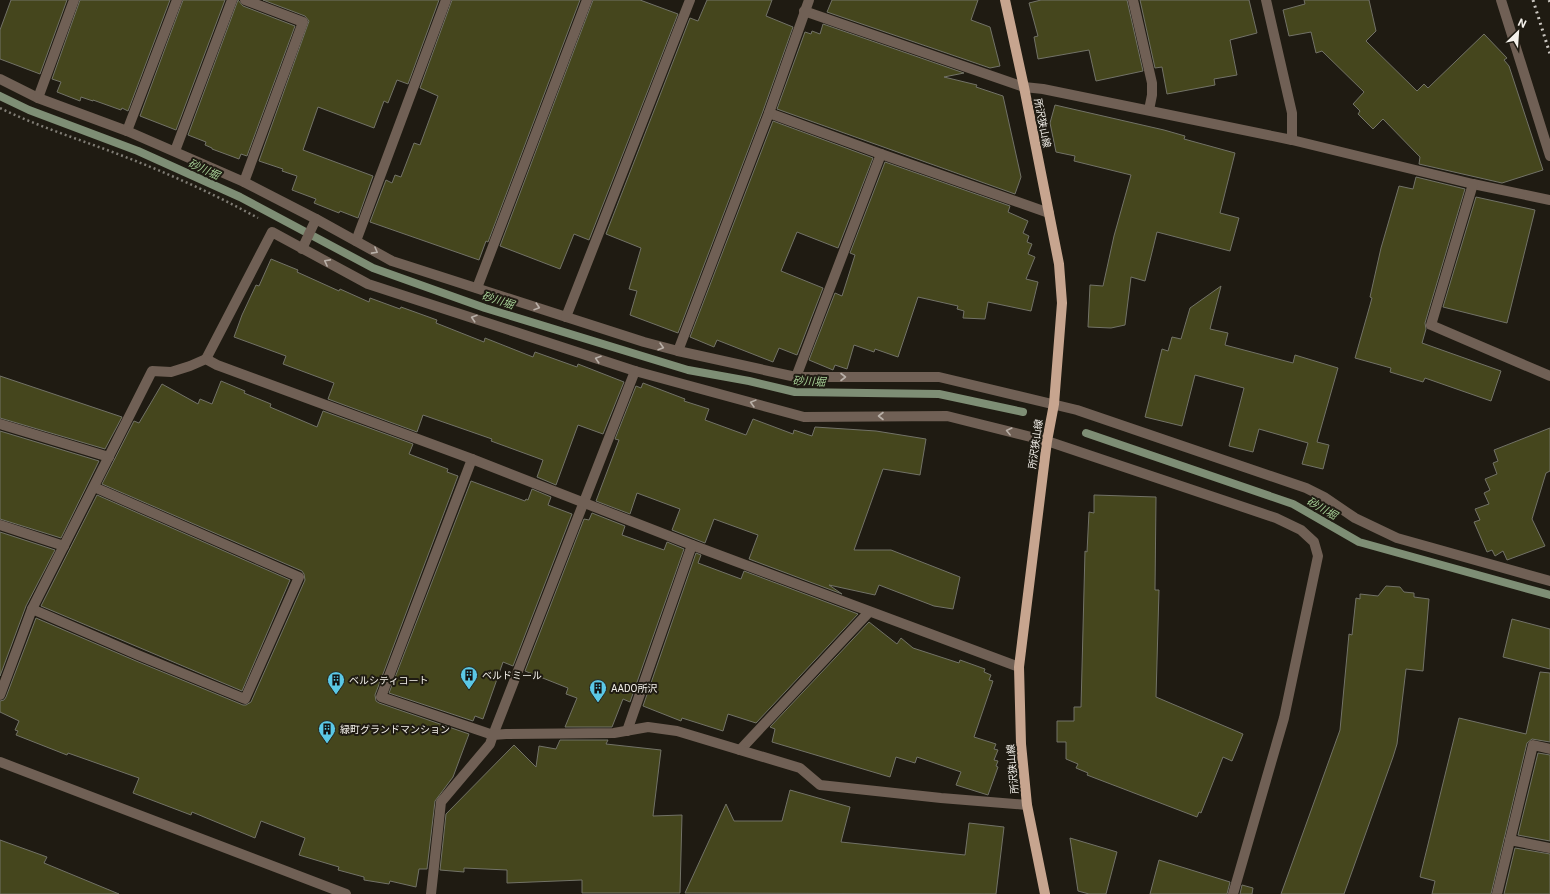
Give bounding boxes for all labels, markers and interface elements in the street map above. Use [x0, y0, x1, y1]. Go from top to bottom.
north arrow [1498, 12, 1538, 52]
text: N [1516, 16, 1528, 31]
street label: 所沢狭山線 [1032, 98, 1053, 149]
water label: 砂川堀 [186, 157, 223, 183]
one-way arrow [371, 247, 378, 254]
one-way arrow [324, 259, 331, 267]
water label: 砂川堀 [480, 289, 517, 312]
one-way arrow [533, 302, 540, 311]
one-way arrow [471, 315, 478, 323]
one-way arrow [657, 342, 664, 351]
one-way arrow [594, 355, 601, 364]
one-way arrow [840, 373, 846, 381]
water label: 砂川堀 [792, 374, 828, 389]
one-way arrow [750, 399, 757, 408]
one-way arrow [878, 412, 884, 421]
street label: 所沢狭山線 [1027, 419, 1044, 470]
one-way arrow [1006, 428, 1013, 436]
water label: 砂川堀 [1304, 495, 1341, 523]
building icon: ベルドミール [459, 665, 479, 690]
building icon: ベルシティコート [326, 670, 346, 695]
place label: ベルドミール [482, 670, 542, 681]
place label: ベルシティコート [349, 675, 428, 686]
building icon: AADO所沢 [588, 678, 608, 703]
place label: AADO所沢 [611, 683, 658, 694]
building icon: 緑町グランドマンション [317, 719, 337, 744]
place label: 緑町グランドマンション [340, 724, 450, 735]
street label: 所沢狭山線 [1005, 744, 1020, 794]

